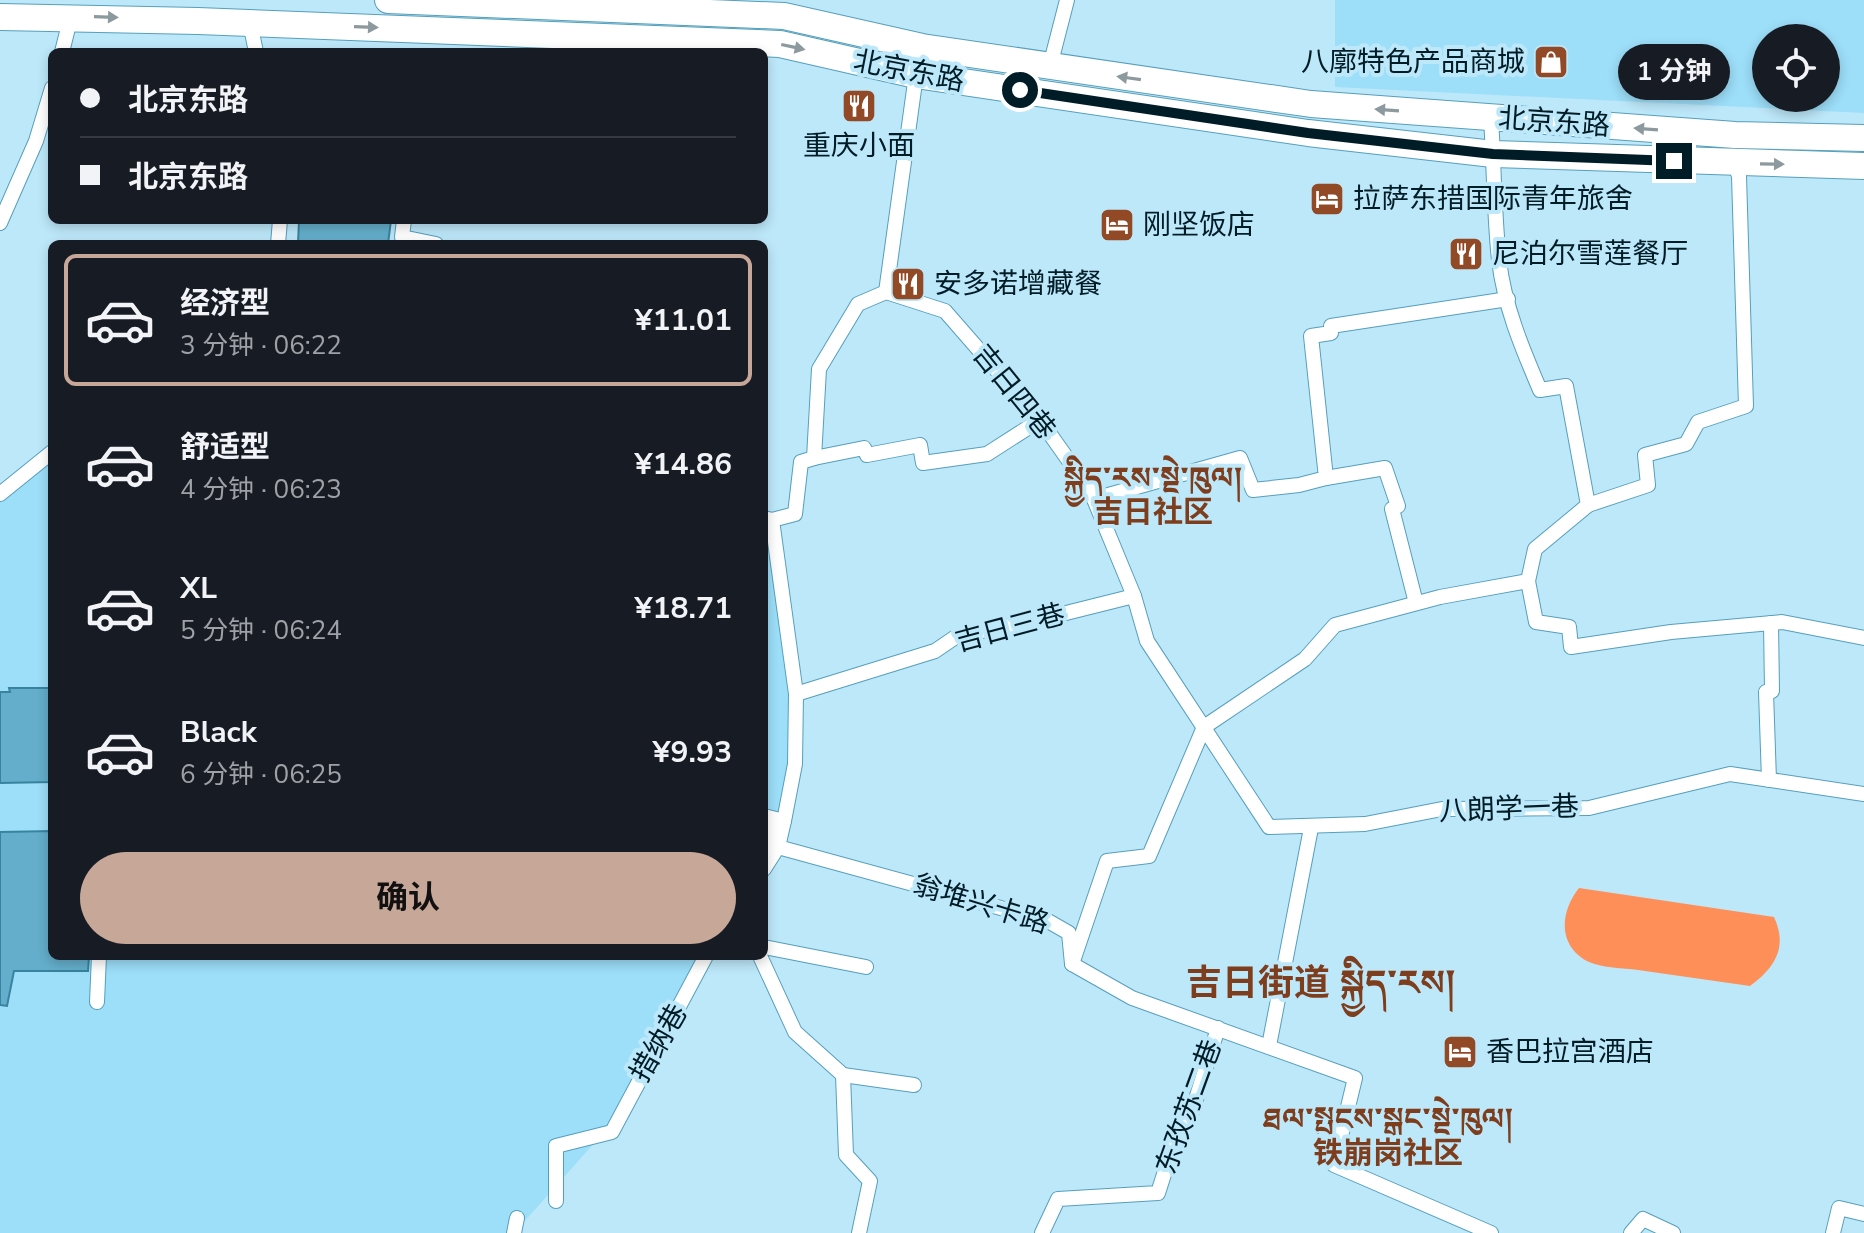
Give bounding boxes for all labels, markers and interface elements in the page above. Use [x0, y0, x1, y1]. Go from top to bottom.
one-way arrow [94, 11, 119, 24]
one-way arrow [354, 21, 379, 34]
map controls [1752, 24, 1840, 112]
button: locate [1752, 24, 1840, 112]
one-way arrow [781, 41, 806, 54]
street label: 北京东路 [850, 42, 968, 100]
place label: 八廓特色产品商城 [1301, 43, 1525, 81]
shop icon: 八廓特色产品商城 [1532, 43, 1570, 81]
callout: 1 分钟 [1618, 45, 1730, 101]
text: 1 分钟 [1637, 54, 1711, 89]
one-way arrow [1116, 71, 1141, 84]
route start [1002, 72, 1038, 108]
text: 北京东路 [128, 80, 248, 121]
restaurant icon: 重庆小面 [840, 87, 878, 125]
street label: 北京东路 [1497, 99, 1611, 145]
one-way arrow [1374, 103, 1399, 116]
one-way arrow [1633, 122, 1658, 135]
place label: 重庆小面 [803, 127, 915, 165]
route end [1656, 143, 1692, 179]
text: 北京东路 [128, 157, 248, 198]
one-way arrow [1760, 158, 1785, 170]
hotel icon: 拉萨东措国际青年旅舍 [1308, 180, 1346, 218]
place label: 拉萨东措国际青年旅舍 [1353, 180, 1633, 218]
hotel icon: 刚坚饭店 [1098, 206, 1136, 244]
place label: 刚坚饭店 [1143, 206, 1255, 244]
restaurant icon: 尼泊尔雪莲餐厅 [1447, 235, 1485, 273]
place label: 尼泊尔雪莲餐厅 [1492, 235, 1688, 273]
restaurant icon: 安多诺增藏餐 [889, 265, 927, 303]
place label: 安多诺增藏餐 [934, 265, 1102, 303]
text: 经济型 [180, 283, 270, 324]
icon: car [84, 284, 156, 356]
text: ¥11.01 [635, 300, 732, 341]
text: 3 分钟 · 06:22 [180, 328, 342, 363]
street label: 吉日四巷 [964, 337, 1064, 447]
text: 舒适型 [180, 427, 270, 468]
icon: car [84, 428, 156, 500]
text: ¥14.86 [635, 444, 732, 485]
district label: སྐྱིད་རས་སྡེ་ཁུལ། 吉日社区 [1063, 455, 1243, 533]
text: 4 分钟 · 06:23 [180, 472, 342, 507]
text: XL [180, 568, 217, 609]
icon: car [84, 572, 156, 644]
text: ¥18.71 [635, 588, 732, 629]
street label: 吉日三巷 [951, 595, 1069, 661]
text: 5 分钟 · 06:24 [180, 613, 342, 648]
text: Black [180, 712, 257, 753]
icon: car [84, 716, 156, 788]
text: ¥9.93 [653, 732, 732, 773]
text: 6 分钟 · 06:25 [180, 757, 342, 792]
street label: 八朗学一巷 [1438, 788, 1580, 830]
button: 确认 [80, 852, 736, 944]
street label: 翁堆兴卡路 [908, 865, 1054, 943]
district label: 吉日街道 སྐྱིད་རས། [1186, 955, 1456, 1017]
street label: 措纳巷 [622, 997, 696, 1089]
hotel icon: 香巴拉宫酒店 [1441, 1033, 1479, 1071]
place label: 香巴拉宫酒店 [1486, 1033, 1654, 1071]
street label: 东孜苏二巷 [1147, 1035, 1231, 1179]
district label: ཐལ་སྤུངས་སྒང་སྡེ་ཁུལ། 铁崩岗社区 [1263, 1096, 1513, 1174]

